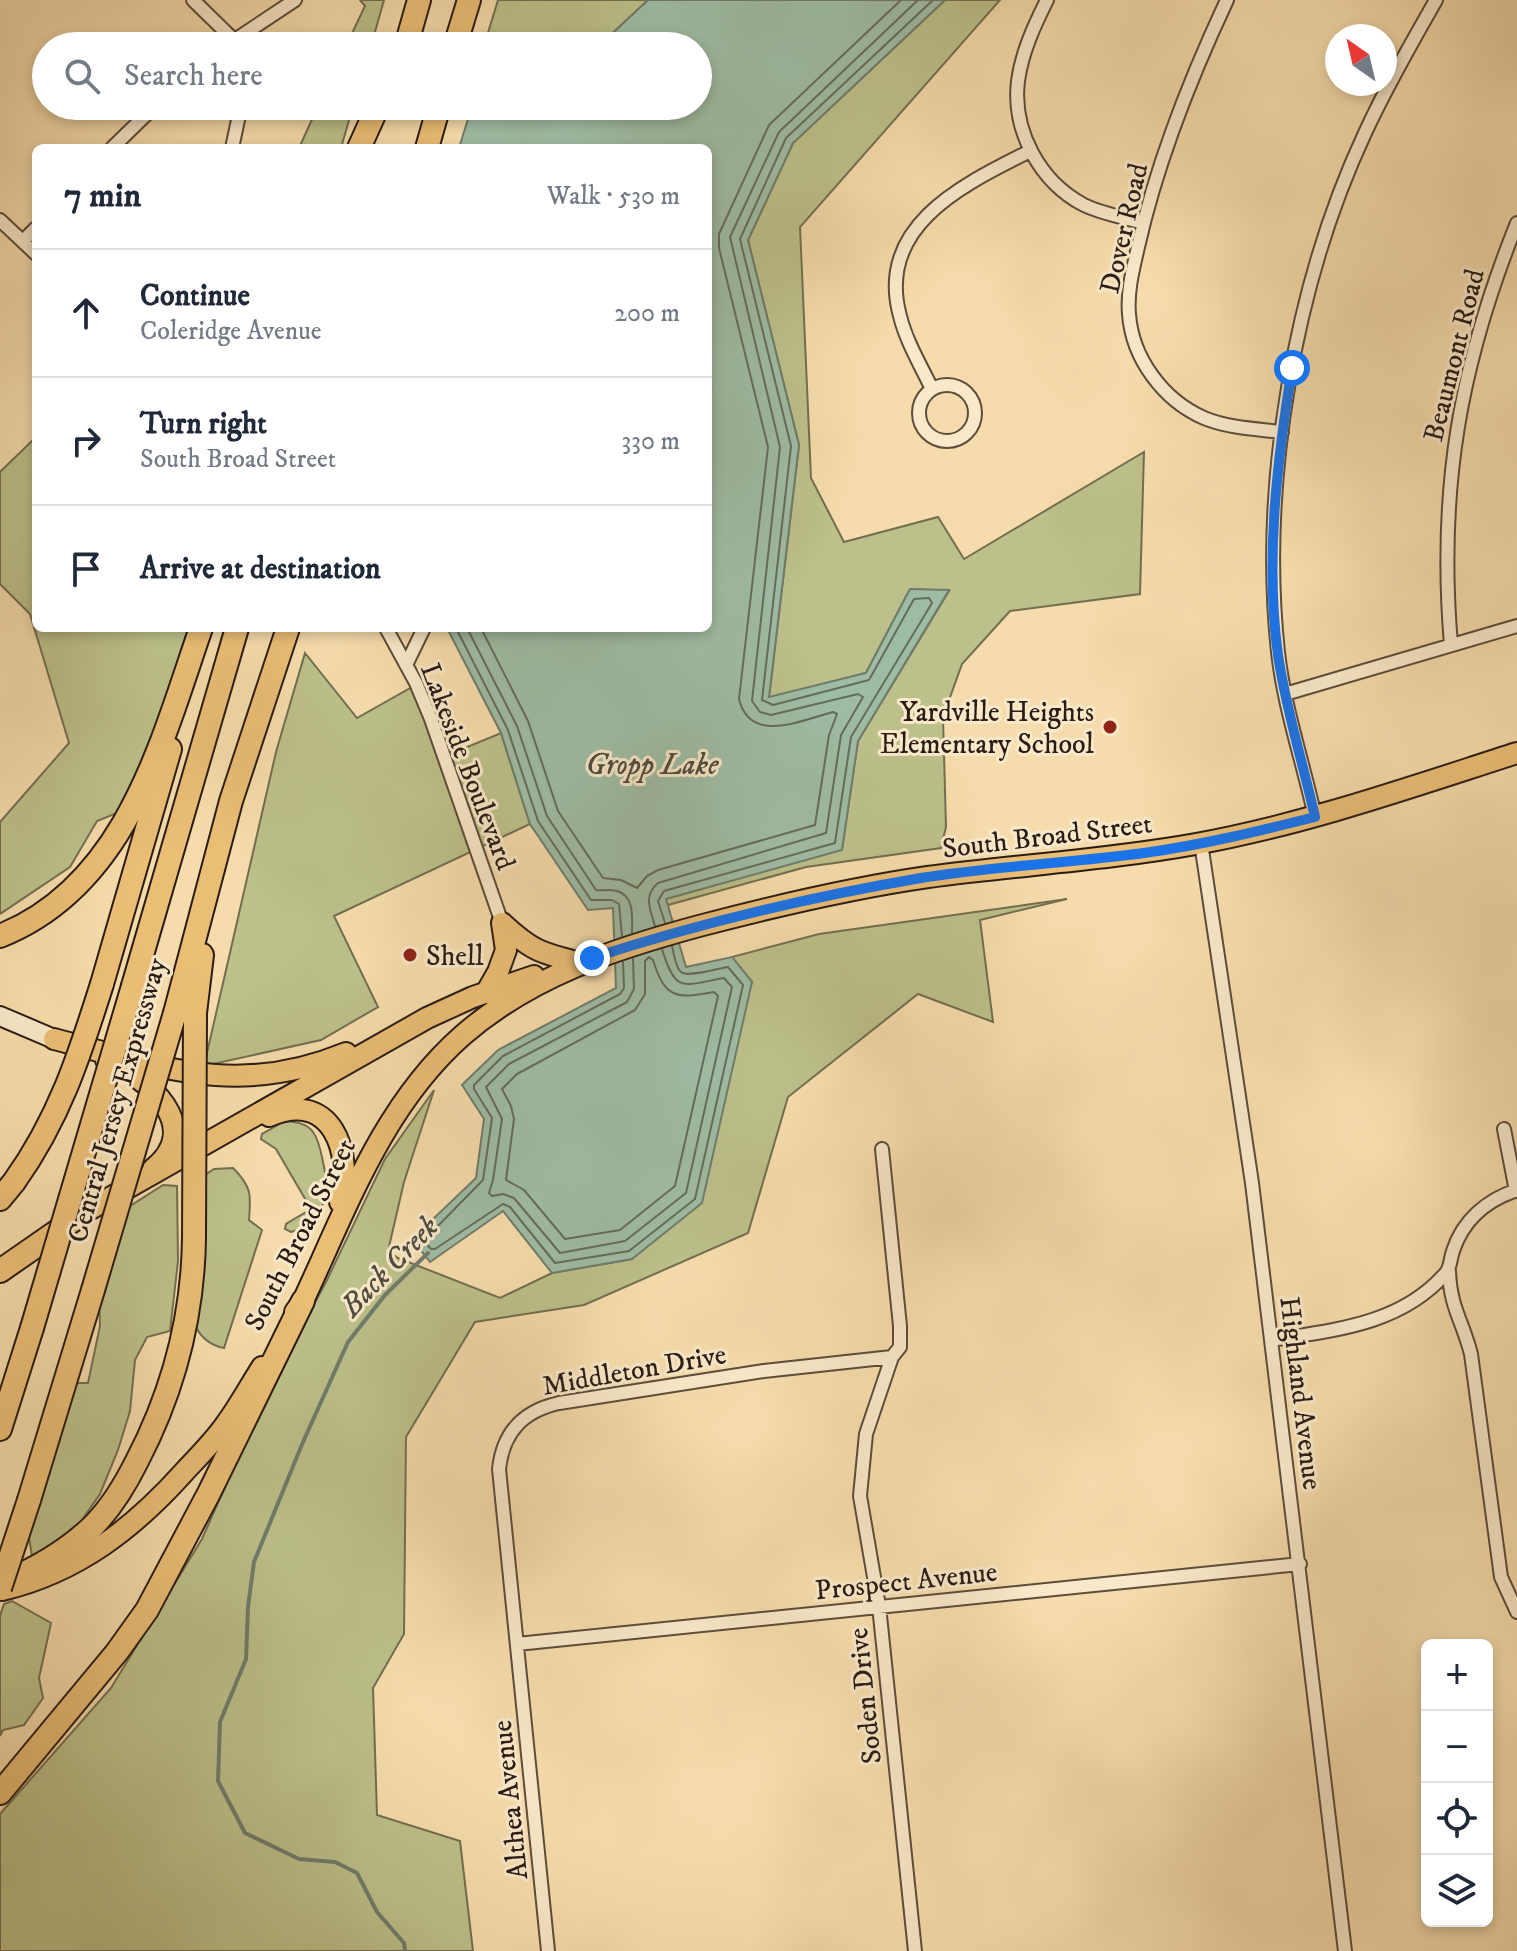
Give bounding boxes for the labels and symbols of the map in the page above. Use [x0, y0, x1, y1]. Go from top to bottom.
north arrow [1325, 24, 1397, 96]
street label: Dover Road [1092, 160, 1156, 297]
street label: Beaumont Road [1416, 265, 1493, 445]
route start [1274, 350, 1310, 386]
street label: Lakeside Boulevard [412, 658, 523, 875]
place label: Yardville Heights Elementary School [880, 695, 1095, 762]
marker: Yardville Heights Elementary School [1101, 718, 1119, 736]
water label: Gropp Lake [586, 747, 719, 784]
street label: South Broad Street [940, 806, 1154, 867]
place label: Shell [426, 939, 484, 974]
route end [574, 940, 610, 976]
marker: Shell [401, 946, 419, 964]
street label: Central Jersey Expressway [60, 953, 175, 1247]
street label: South Broad Street [237, 1133, 364, 1337]
water label: Back Creek [333, 1209, 447, 1326]
street label: Highland Avenue [1271, 1294, 1330, 1492]
street label: Middleton Drive [540, 1337, 729, 1404]
street label: Prospect Avenue [813, 1555, 999, 1608]
street label: Soden Drive [841, 1626, 890, 1766]
street label: Althea Avenue [485, 1718, 536, 1881]

